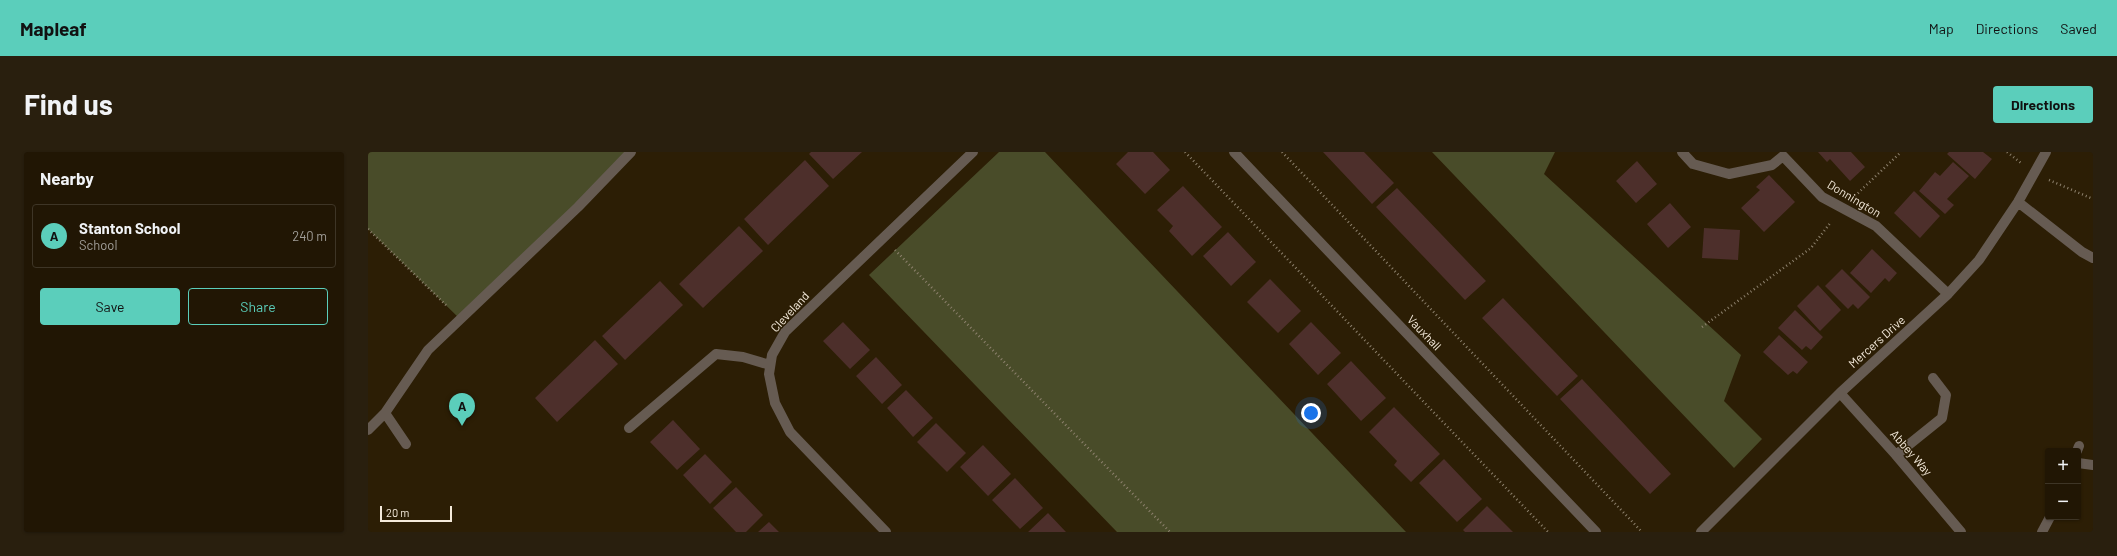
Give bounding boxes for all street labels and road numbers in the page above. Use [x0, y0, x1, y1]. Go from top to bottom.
street label: Donnington [1825, 177, 1884, 220]
street label: Cleveland [767, 288, 811, 334]
street label: Vauxhall [1405, 312, 1445, 353]
street label: Mercers Drive [1845, 312, 1907, 370]
street label: Abbey Way [1888, 427, 1936, 478]

